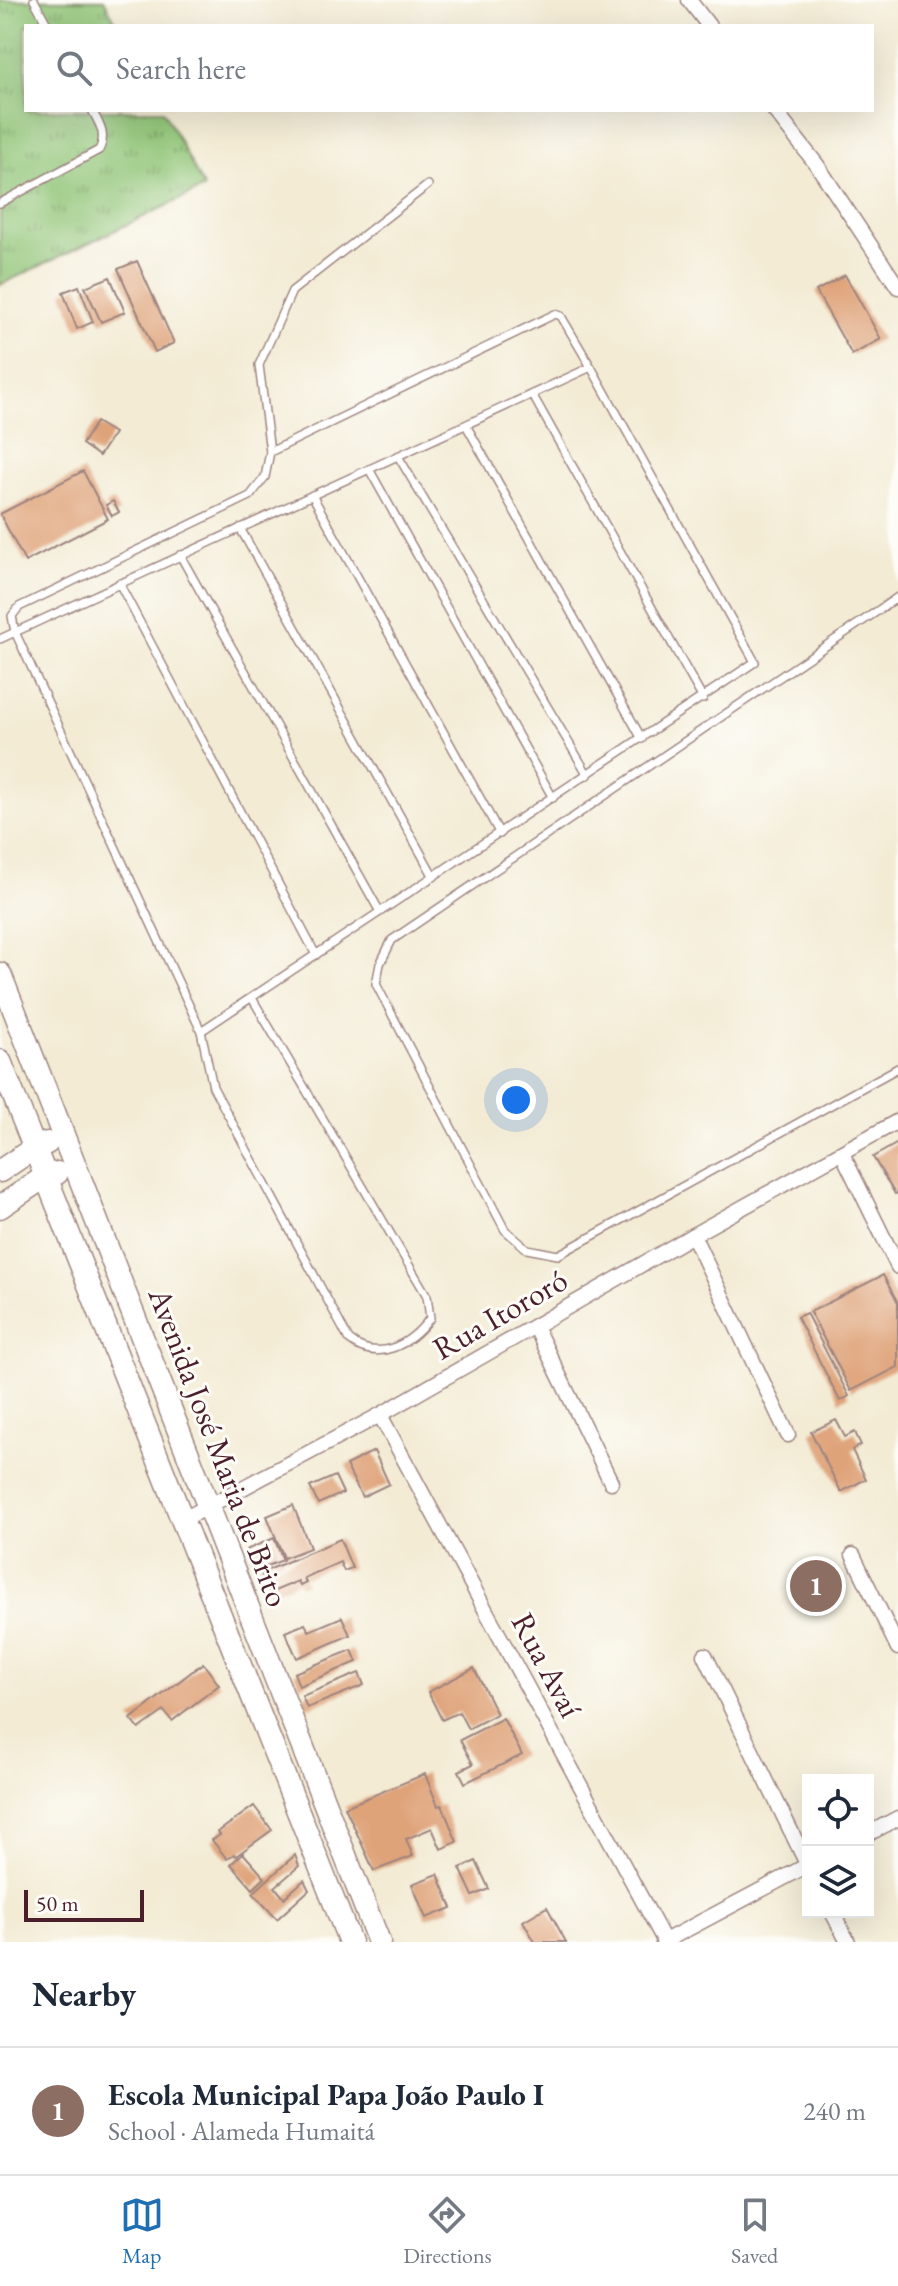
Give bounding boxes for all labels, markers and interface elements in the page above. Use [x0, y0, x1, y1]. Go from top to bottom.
search box [24, 24, 874, 112]
icon: search [52, 46, 96, 90]
text: Search here [116, 49, 246, 88]
your location [496, 1080, 536, 1120]
street label: Rua Itororó [425, 1259, 575, 1369]
street label: Avenida José Maria de Brito [138, 1281, 299, 1613]
pin: 1 [790, 1556, 842, 1616]
street label: Rua Avaí [502, 1605, 592, 1725]
map controls [802, 1774, 874, 1918]
button: locate [802, 1774, 874, 1846]
button: layers [802, 1846, 874, 1918]
scale bar [24, 1886, 144, 1922]
text: 50 m [36, 1889, 79, 1918]
text: Nearby [32, 1972, 136, 2016]
text: Escola Municipal Papa João Paulo I [108, 2075, 544, 2114]
text: 1 [51, 2094, 65, 2128]
text: 240 m [803, 2094, 866, 2128]
text: School · Alameda Humaitá [108, 2114, 375, 2148]
tab: Map [120, 2193, 164, 2270]
tab: Directions [403, 2193, 492, 2270]
tab: Saved [731, 2193, 778, 2270]

